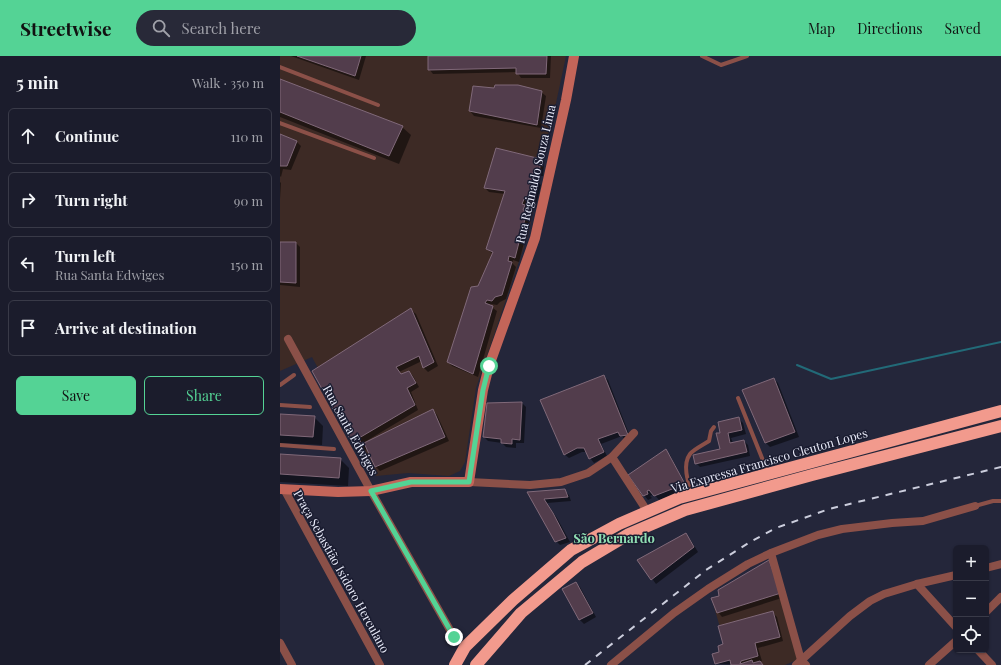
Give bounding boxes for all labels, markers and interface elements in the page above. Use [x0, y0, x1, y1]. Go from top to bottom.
search box [136, 10, 416, 46]
text: Streetwise [20, 15, 112, 41]
icon: search [150, 17, 172, 39]
text: Search here [182, 18, 261, 38]
text: Map [808, 19, 835, 38]
text: Directions [857, 19, 923, 38]
text: Saved [945, 19, 981, 38]
text: 5 min [16, 71, 59, 93]
text: Walk · 350 m [192, 74, 264, 91]
street label: Rua Reginaldo Souza Lima [511, 103, 559, 245]
icon: ahead [17, 125, 39, 147]
text: Continue [55, 126, 119, 146]
text: 110 m [231, 128, 263, 145]
icon: right [17, 189, 39, 211]
text: Turn right [55, 190, 128, 210]
text: 90 m [234, 192, 263, 209]
text: Turn left [55, 246, 116, 266]
icon: left [17, 253, 39, 275]
text: 150 m [230, 256, 263, 273]
text: Rua Santa Edwiges [55, 266, 164, 283]
icon: arrive [17, 317, 39, 339]
text: Arrive at destination [55, 318, 197, 338]
route start [480, 357, 498, 375]
button: Save [16, 376, 136, 415]
button: Share [144, 376, 264, 415]
street label: Rua Santa Edwiges [320, 382, 382, 478]
street label: Via Expressa Francisco Cleuton Lopes [668, 424, 869, 496]
street label: Praça Sebastião Isidoro Herculano [290, 487, 394, 656]
district label: São Bernardo [573, 529, 655, 546]
map controls [953, 545, 989, 653]
button: + [953, 545, 989, 581]
button: − [953, 581, 989, 617]
button: locate [953, 617, 989, 653]
route end [445, 628, 463, 646]

